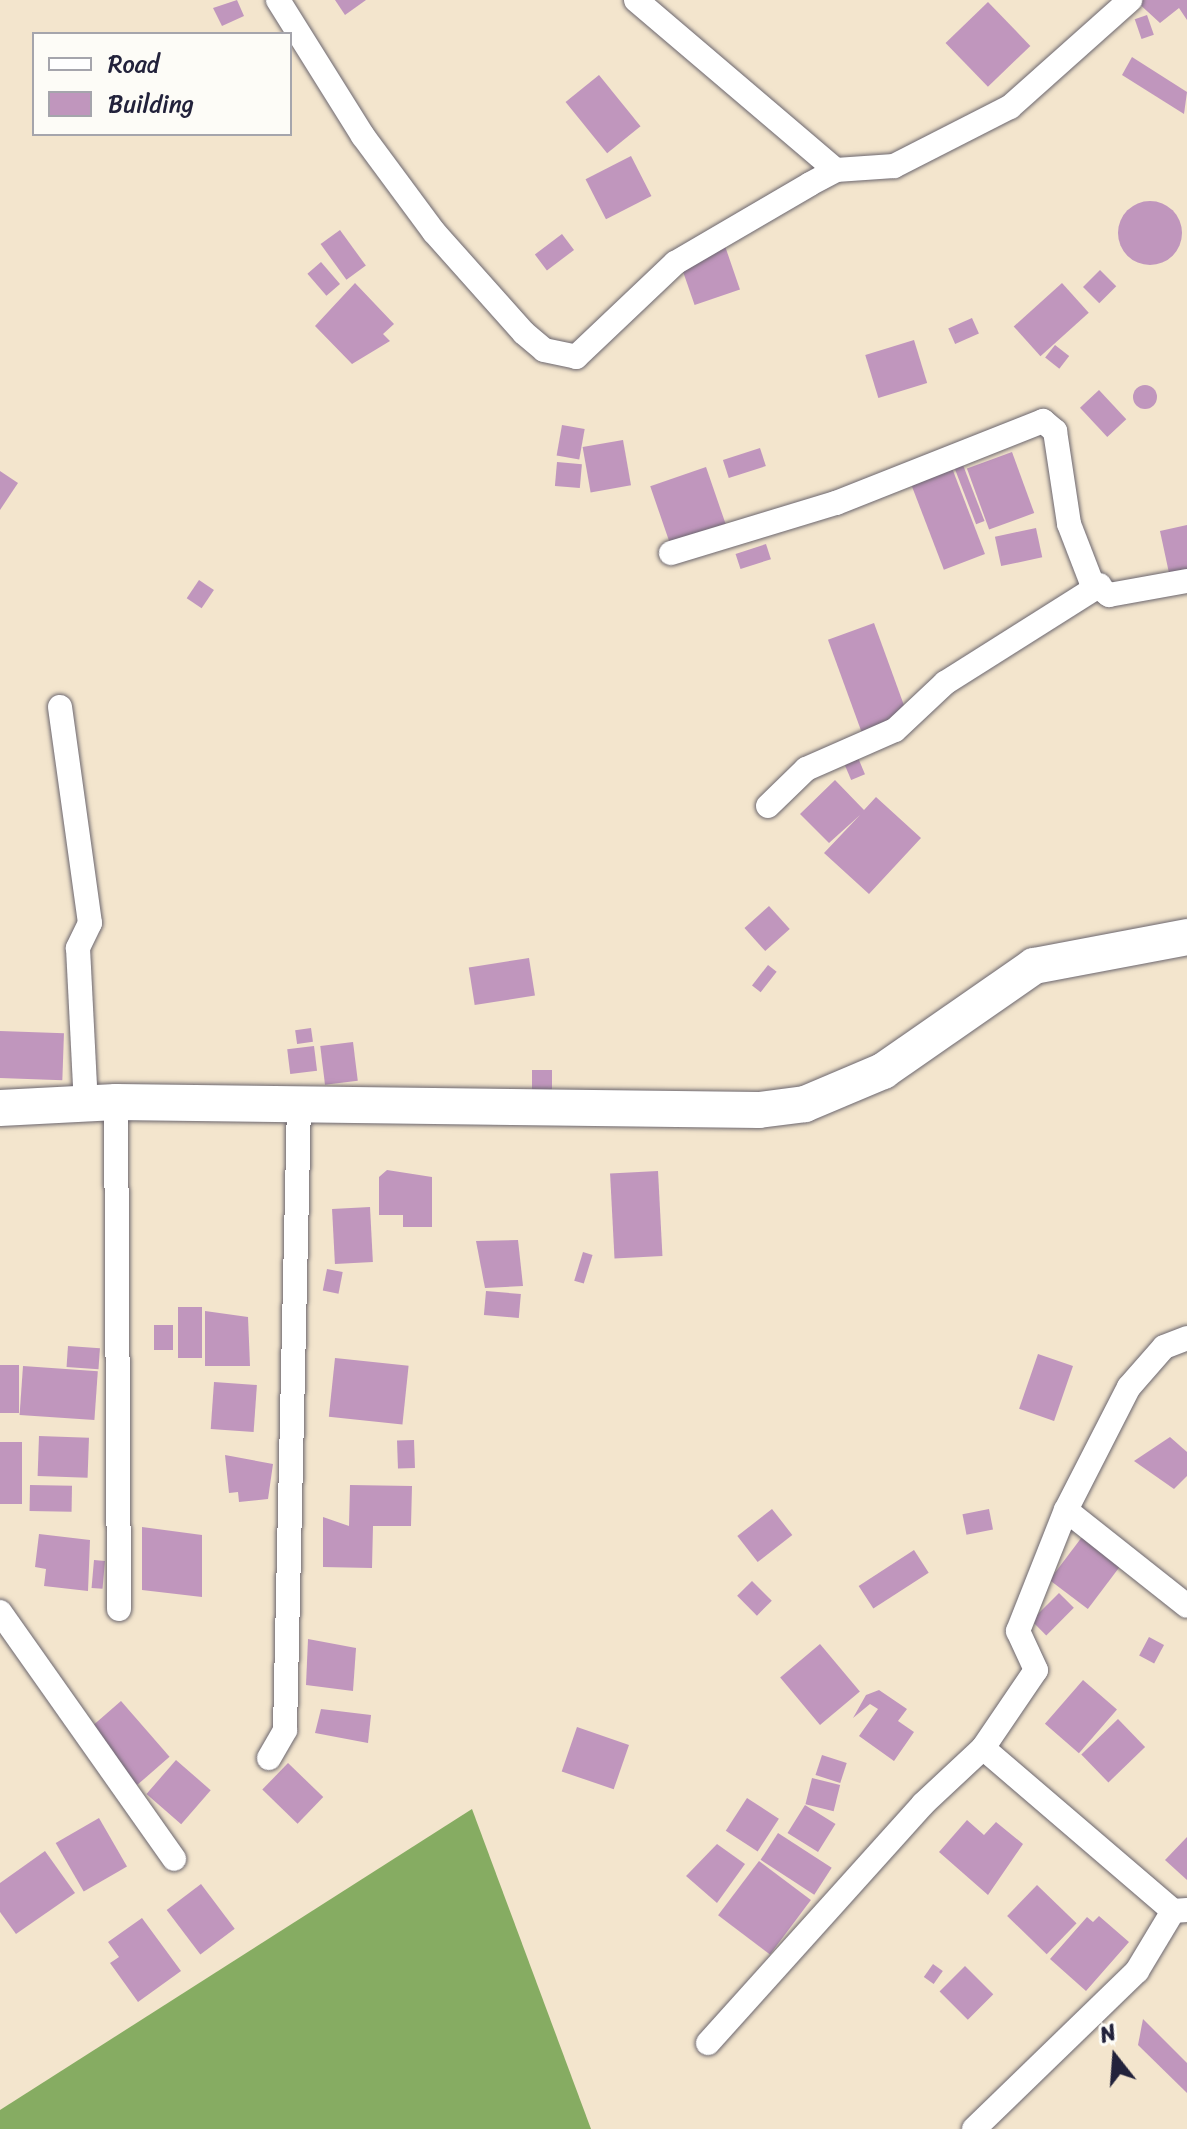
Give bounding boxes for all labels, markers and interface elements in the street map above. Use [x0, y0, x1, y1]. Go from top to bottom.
legend [32, 32, 292, 136]
text: Road [108, 43, 159, 85]
text: Building [108, 83, 194, 125]
text: N [1095, 2013, 1121, 2054]
north arrow [1075, 2017, 1155, 2097]

